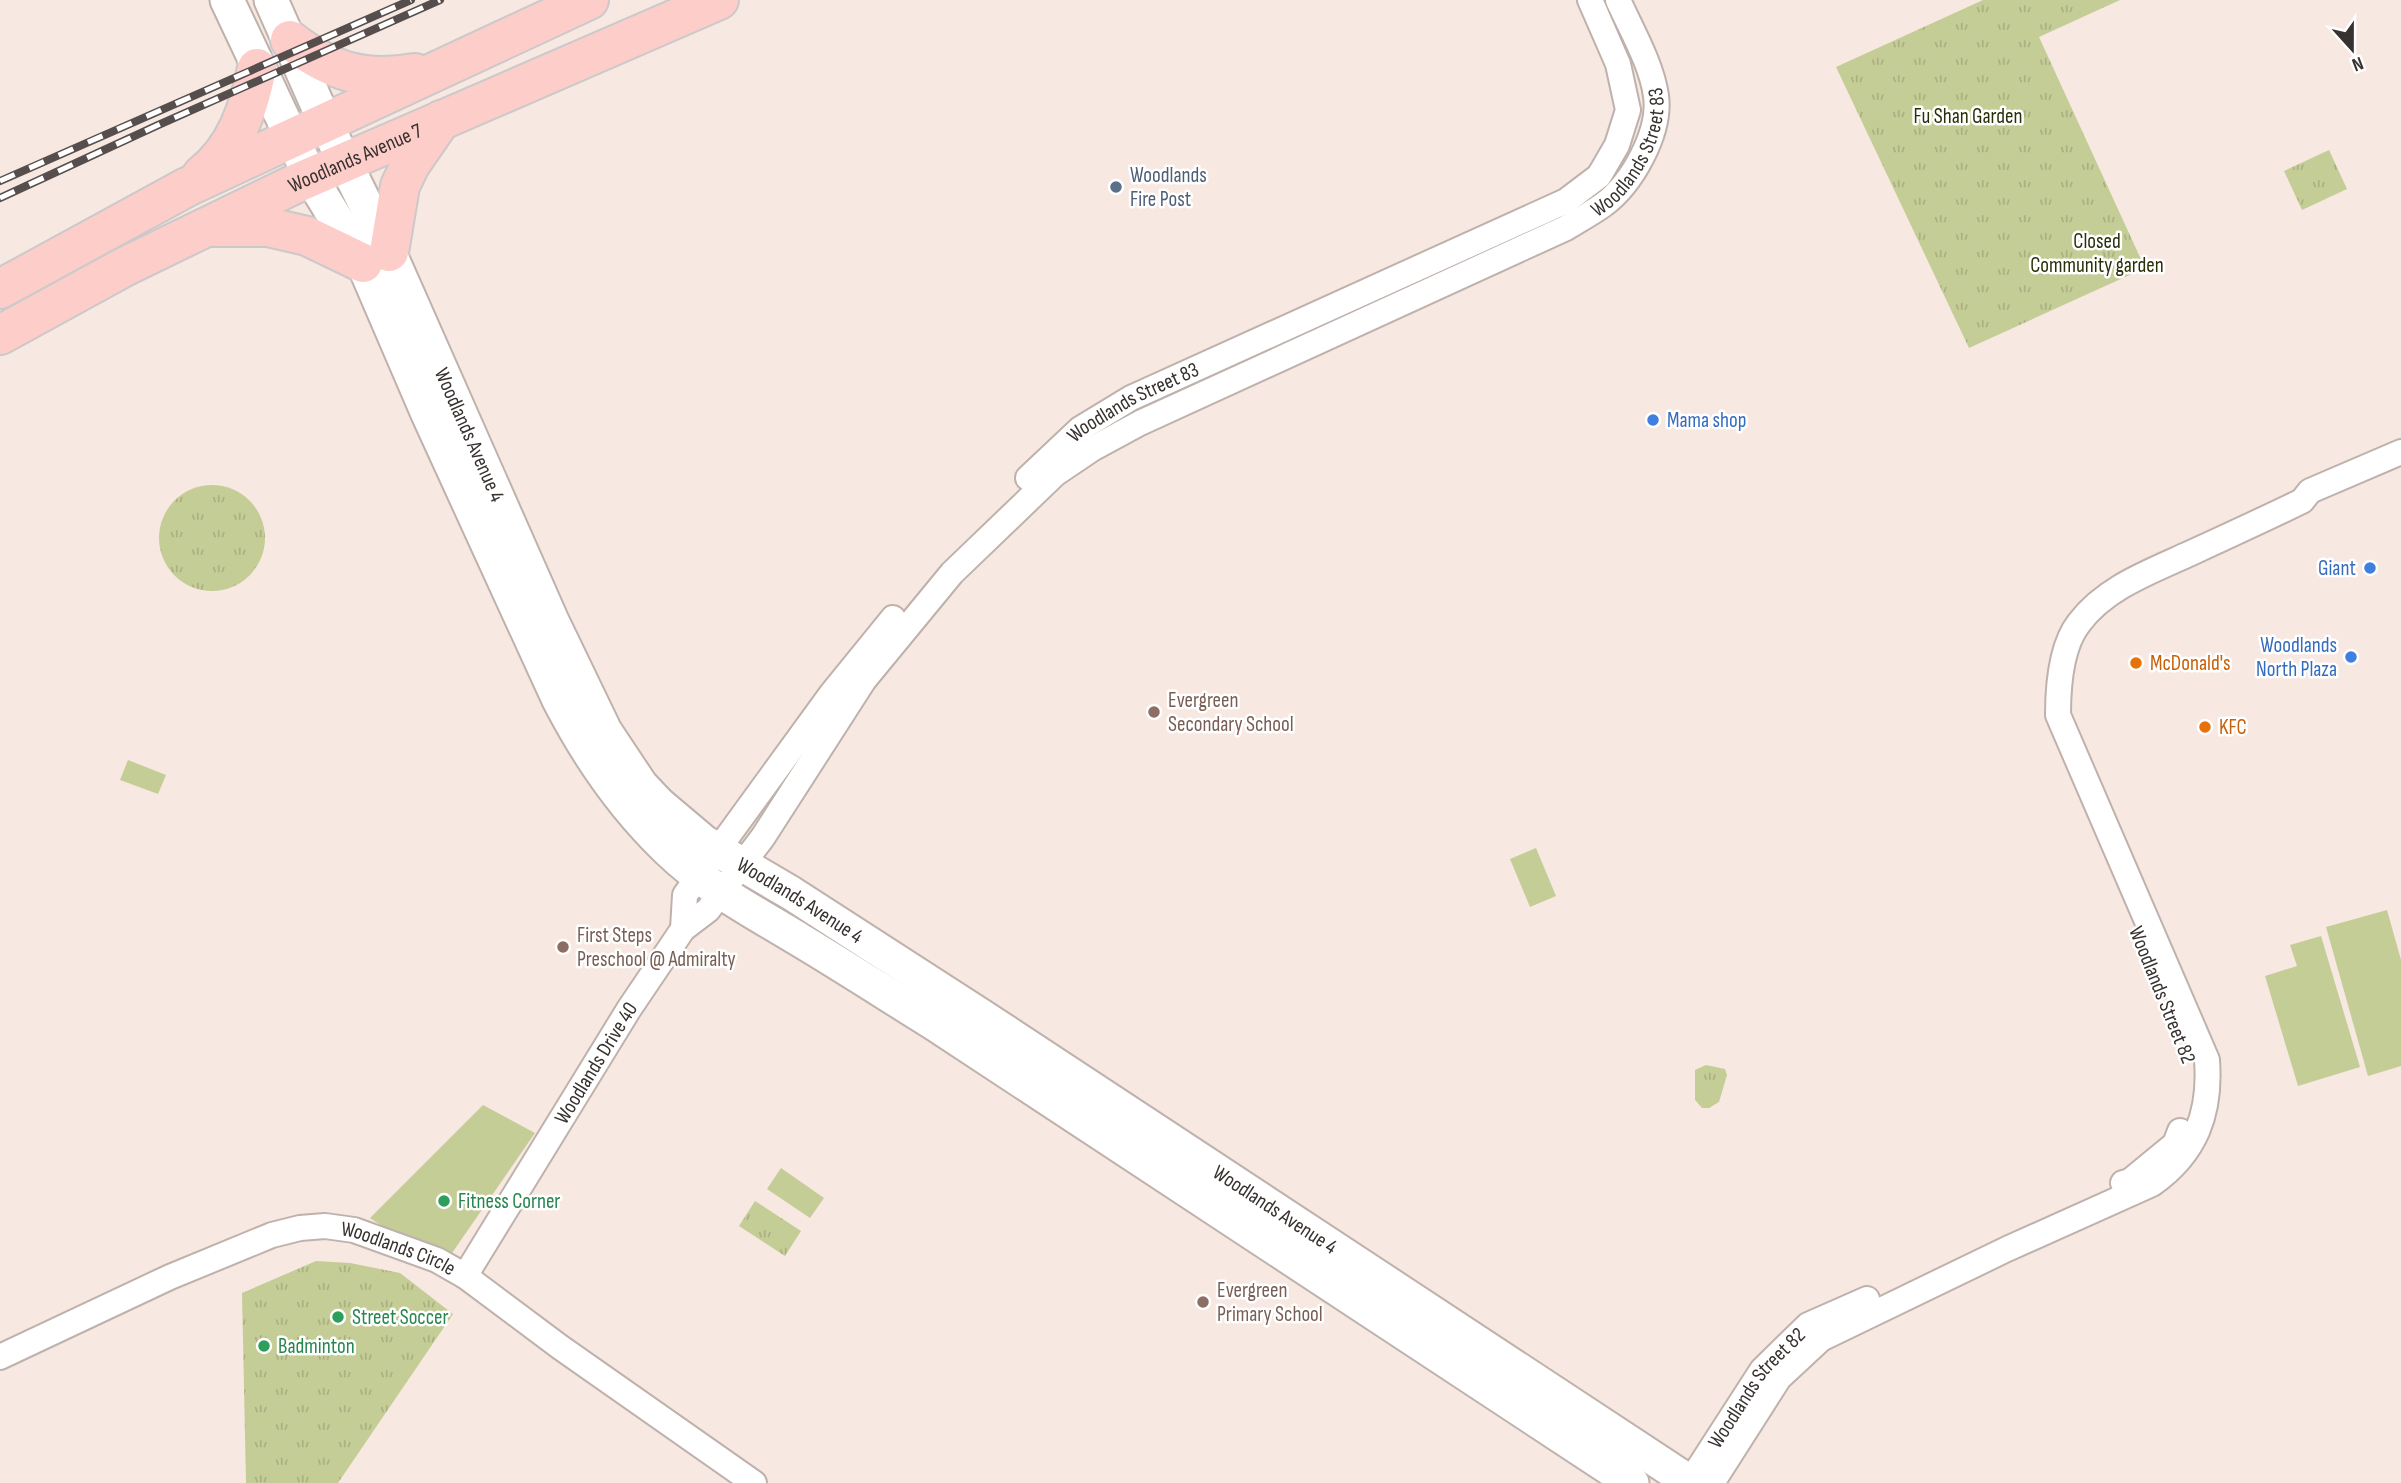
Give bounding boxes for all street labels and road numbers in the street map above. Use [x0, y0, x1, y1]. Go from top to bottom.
street label: Woodlands Street 83 [1586, 86, 1669, 222]
street label: Woodlands Avenue 7 [284, 118, 426, 198]
street label: Woodlands Street 83 [1062, 357, 1202, 447]
street label: Woodlands Avenue 4 [429, 364, 510, 506]
street label: Woodlands Avenue 4 [732, 852, 868, 949]
street label: Woodlands Street 82 [2123, 923, 2201, 1067]
street label: Woodlands Drive 40 [549, 997, 643, 1128]
street label: Woodlands Avenue 4 [1208, 1159, 1342, 1259]
street label: Woodlands Circle [340, 1216, 460, 1281]
street label: Woodlands Street 82 [1702, 1322, 1810, 1453]

